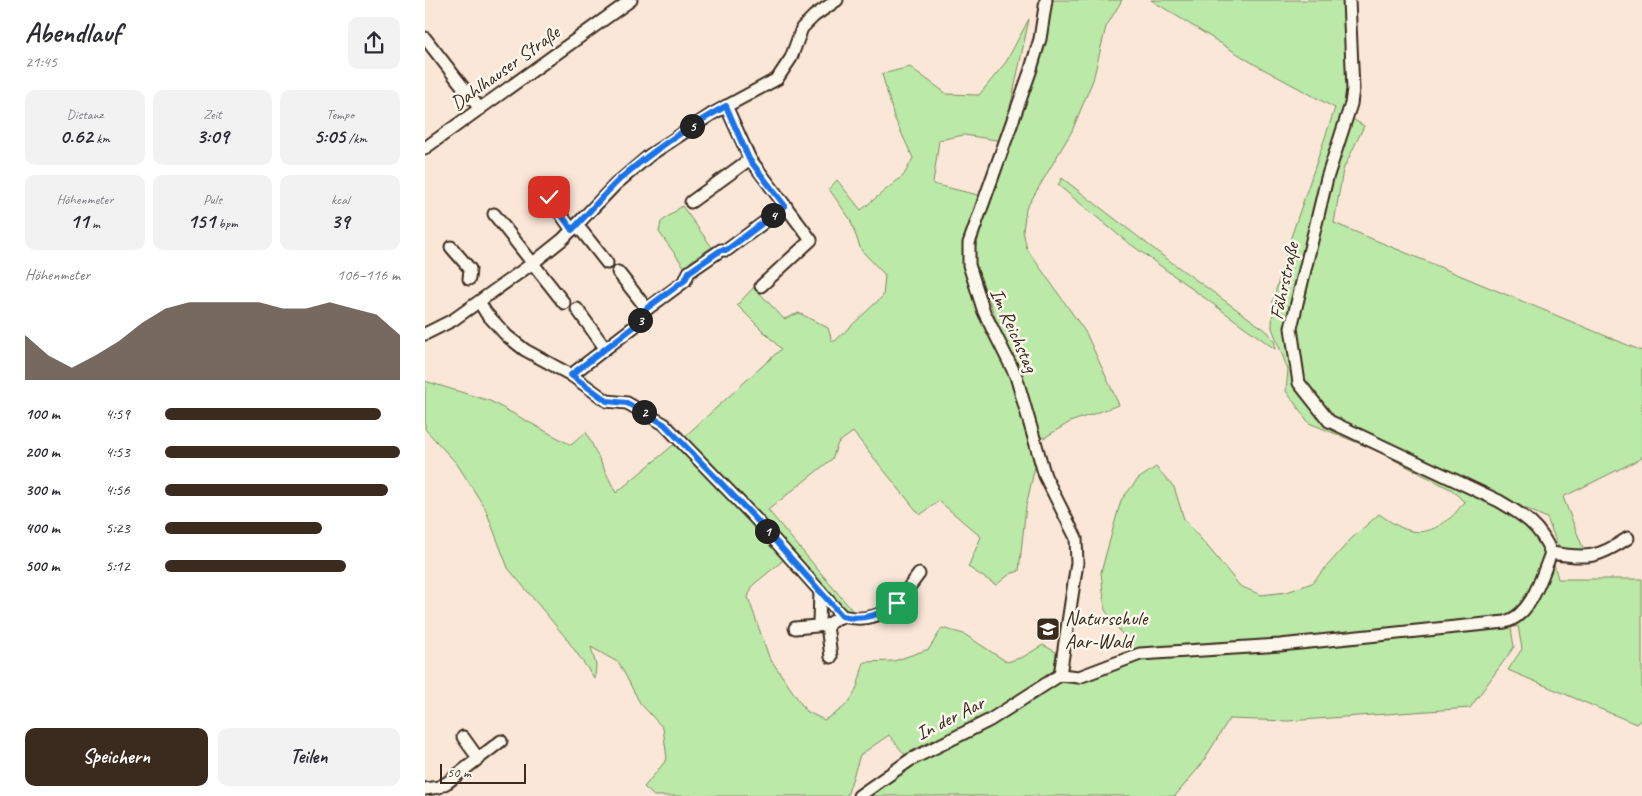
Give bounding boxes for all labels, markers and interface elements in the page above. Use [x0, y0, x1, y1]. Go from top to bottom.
text: Abendlauf [25, 15, 120, 50]
button: share [348, 17, 400, 69]
street label: Dahlhauser Straße [446, 19, 566, 116]
text: 21:45 [25, 52, 57, 72]
text: Distanz [67, 106, 103, 123]
text: Zeit [203, 106, 222, 123]
text: Tempo [326, 106, 354, 123]
pin: 5 [679, 114, 705, 138]
text: 5 [689, 118, 696, 135]
text: 0.62 [60, 123, 93, 149]
text: 3:09 [196, 123, 229, 149]
text: 5:05 [313, 123, 345, 149]
text: km [93, 130, 110, 147]
text: /km [345, 130, 367, 147]
pin [528, 176, 570, 218]
icon: check [535, 183, 563, 211]
text: Höhenmeter [56, 191, 113, 208]
text: Puls [203, 191, 222, 208]
text: kcal [331, 191, 349, 208]
pin: 4 [761, 202, 785, 228]
text: 4 [770, 207, 777, 224]
text: 11 [70, 208, 89, 234]
text: 151 [187, 208, 215, 234]
text: 39 [331, 208, 349, 234]
text: m [89, 215, 100, 232]
text: bpm [215, 215, 238, 232]
street label: Fährstraße [1264, 239, 1305, 322]
text: Höhenmeter [25, 265, 90, 285]
text: 106–116 m [337, 265, 400, 285]
street label: Im Reichstag [984, 284, 1044, 378]
pin: 3 [627, 308, 653, 332]
text: 3 [637, 312, 644, 329]
pin: 2 [631, 400, 657, 424]
text: 100 m [25, 404, 60, 424]
text: 4:59 [105, 404, 130, 424]
text: 2 [641, 404, 648, 421]
text: 200 m [25, 442, 60, 462]
text: 4:53 [105, 442, 130, 462]
text: 300 m [25, 480, 60, 500]
text: 4:56 [105, 480, 130, 500]
text: 400 m [25, 518, 60, 538]
text: 5:23 [105, 518, 130, 538]
pin: 1 [755, 518, 779, 544]
text: 1 [764, 523, 771, 540]
text: 500 m [25, 556, 59, 576]
text: 5:12 [105, 556, 130, 576]
pin [876, 582, 918, 624]
icon: arrive [883, 589, 911, 617]
place label: Naturschule Aar-Wald [1065, 606, 1149, 654]
school or university icon: Naturschule Aar-Wald [1035, 616, 1061, 642]
street label: In der Aar [912, 689, 990, 746]
button: Speichern [25, 728, 208, 786]
button: Teilen [218, 728, 400, 786]
scale bar [440, 761, 526, 784]
text: 50 m [447, 764, 471, 781]

